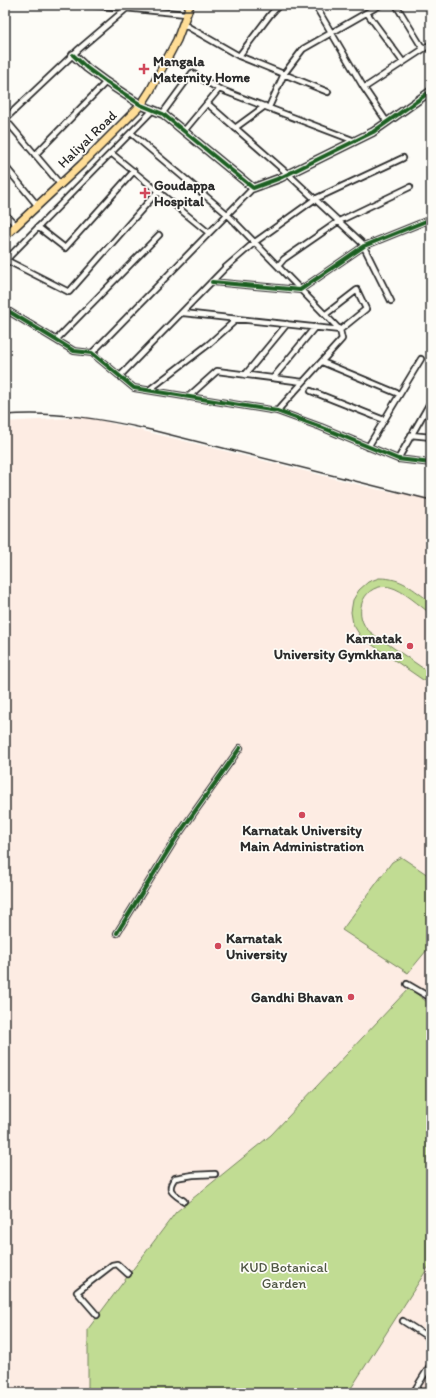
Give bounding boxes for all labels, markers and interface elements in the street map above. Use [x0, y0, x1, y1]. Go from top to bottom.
place label: Mangala Maternity Home [153, 53, 251, 86]
marker: Mangala Maternity Home [138, 63, 150, 75]
street label: Haliyal Road [54, 107, 121, 172]
place label: Goudappa Hospital [154, 177, 216, 210]
marker: Goudappa Hospital [139, 187, 151, 199]
place label: Karnatak University Gymkhana [274, 630, 403, 663]
marker: Karnatak University Gymkhana [405, 641, 415, 651]
marker: Karnatak University Main Administration [297, 810, 307, 820]
place label: Karnatak University Main Administration [240, 822, 364, 855]
place label: Karnatak University [226, 930, 287, 963]
marker: Karnatak University [213, 941, 223, 951]
place label: Gandhi Bhavan [251, 989, 343, 1006]
marker: Gandhi Bhavan [346, 992, 356, 1002]
park label: KUD Botanical Garden [240, 1259, 328, 1292]

